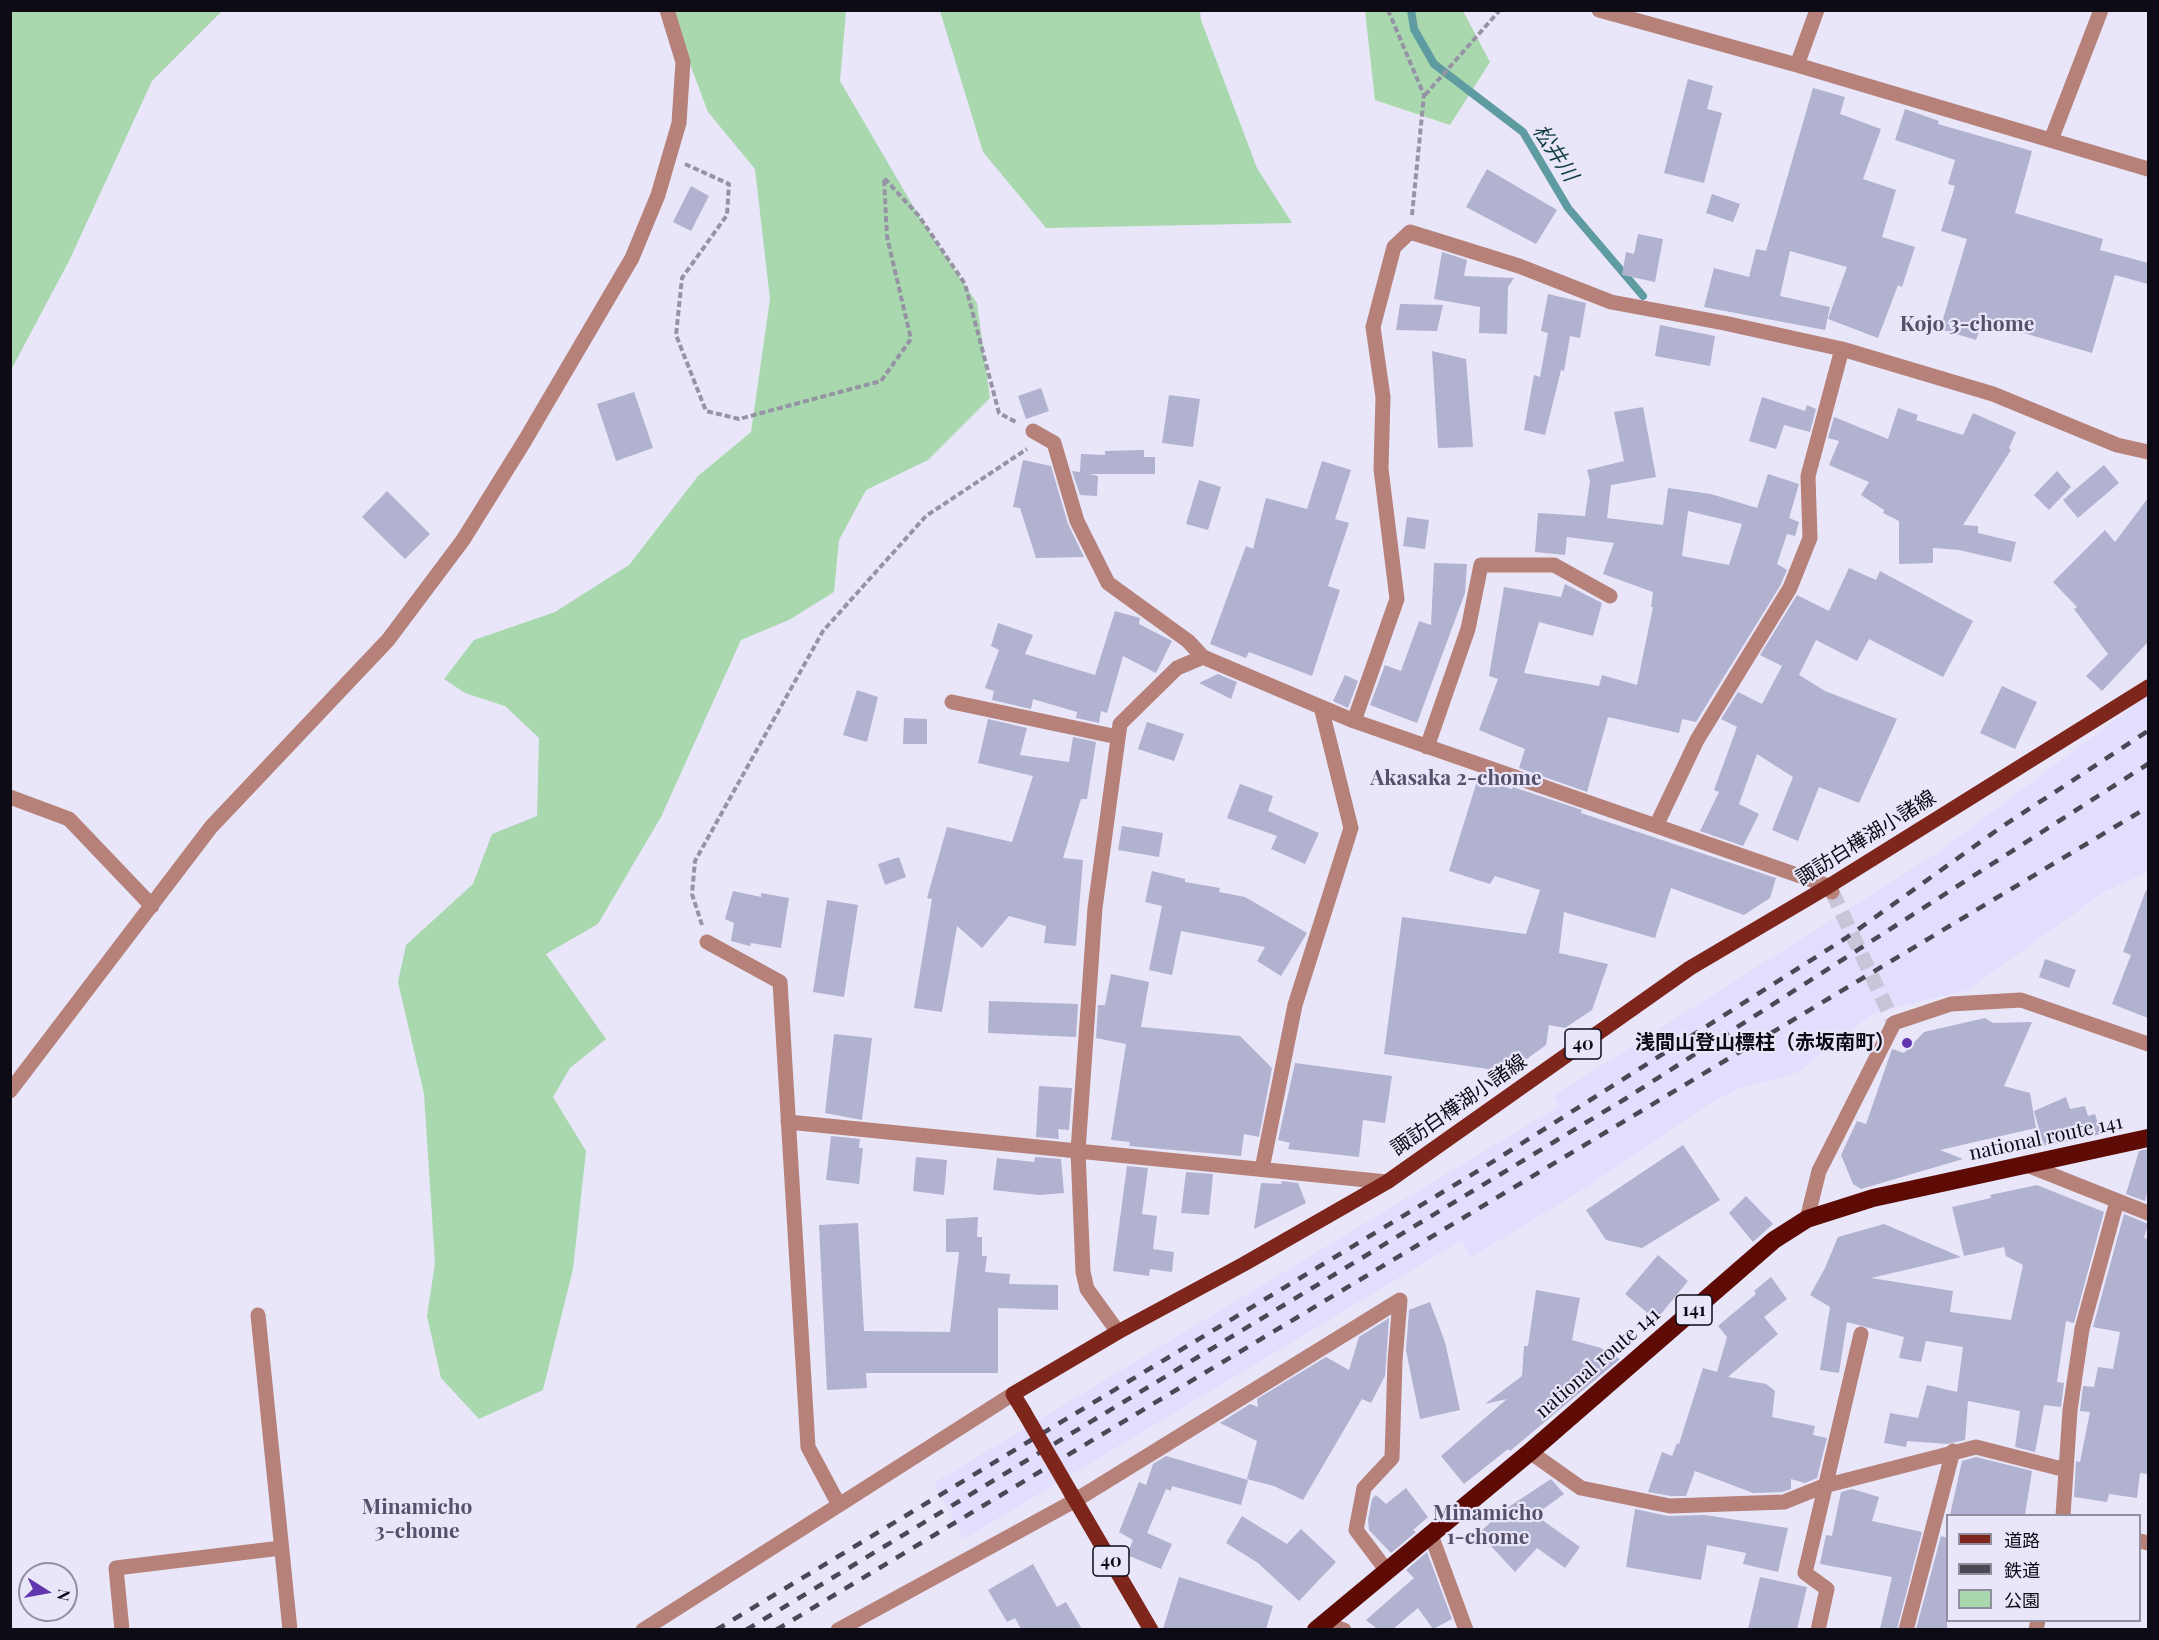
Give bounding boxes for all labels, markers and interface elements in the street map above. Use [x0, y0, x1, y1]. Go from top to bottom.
water label: 松井川 [1527, 120, 1583, 186]
district label: Kojo 3-chome [1900, 311, 2034, 337]
district label: Akasaka 2-chome [1370, 765, 1542, 791]
street label: 諏訪白樺湖小諸線 [1792, 785, 1940, 891]
road number: 40 [1565, 1029, 1601, 1059]
place label: 浅間山登山標柱（赤坂南町） [1635, 1031, 1895, 1055]
marker: 浅間山登山標柱（赤坂南町） [1900, 1036, 1914, 1050]
street label: 諏訪白樺湖小諸線 [1387, 1049, 1531, 1161]
street label: national route 141 [1967, 1110, 2125, 1166]
road number: 141 [1676, 1295, 1712, 1325]
street label: national route 141 [1531, 1303, 1665, 1423]
district label: Minamicho 3-chome [362, 1494, 472, 1544]
district label: Minamicho 1-chome [1433, 1500, 1543, 1550]
legend [1946, 1514, 2141, 1622]
text: 道路 [2004, 1528, 2040, 1552]
road number: 40 [1093, 1546, 1129, 1576]
text: 鉄道 [2004, 1558, 2040, 1582]
north arrow [18, 1562, 78, 1622]
text: N [53, 1587, 76, 1603]
text: 公園 [2004, 1588, 2040, 1612]

